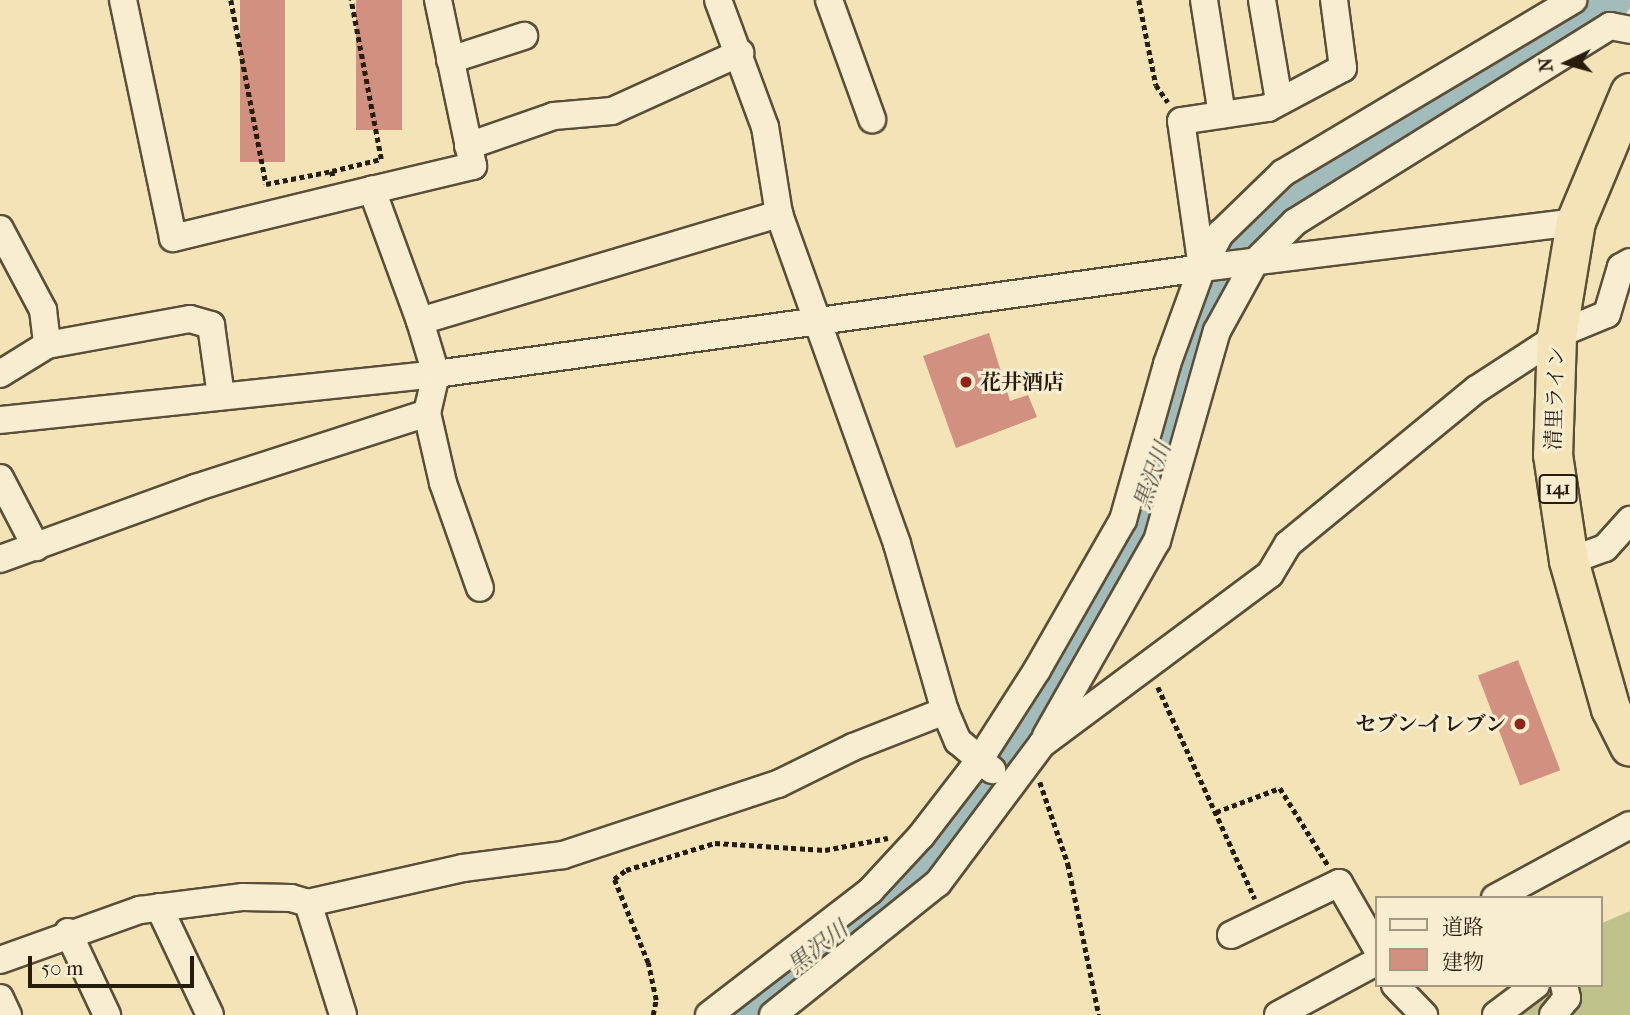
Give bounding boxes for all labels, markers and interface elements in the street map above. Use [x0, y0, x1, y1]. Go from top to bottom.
north arrow [1532, 28, 1602, 98]
text: N [1534, 57, 1558, 73]
street label: 清里ライン [1541, 345, 1569, 451]
place label: 花井酒店 [980, 369, 1064, 395]
marker: 花井酒店 [958, 374, 974, 390]
water label: 黒沢川 [1129, 439, 1177, 513]
road number: 141 [1537, 474, 1579, 504]
place label: セブン-イレブン [1354, 711, 1506, 737]
marker: セブン-イレブン [1512, 716, 1528, 732]
legend [1374, 896, 1602, 987]
text: 道路 [1442, 915, 1484, 939]
water label: 黒沢川 [782, 916, 854, 980]
scale bar [32, 942, 198, 986]
text: 建物 [1442, 950, 1484, 974]
text: 50 m [41, 956, 84, 980]

